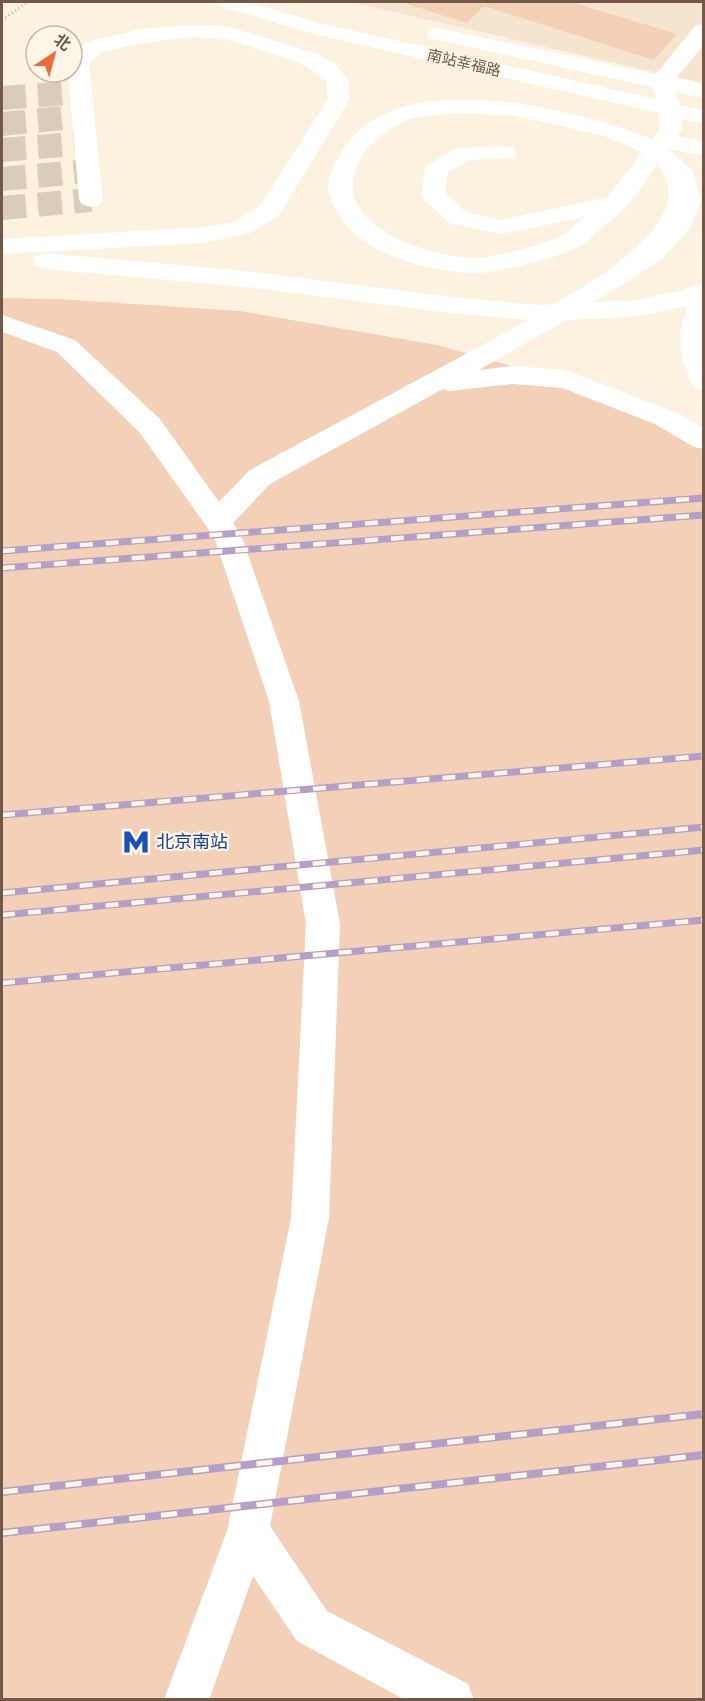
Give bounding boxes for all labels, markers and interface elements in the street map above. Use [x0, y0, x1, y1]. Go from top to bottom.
north arrow [24, 24, 84, 84]
text: 北 [50, 30, 75, 55]
street label: 南站幸福路 [425, 46, 503, 80]
metro station icon: 北京南站 [121, 827, 151, 857]
place label: 北京南站 [156, 831, 228, 852]

